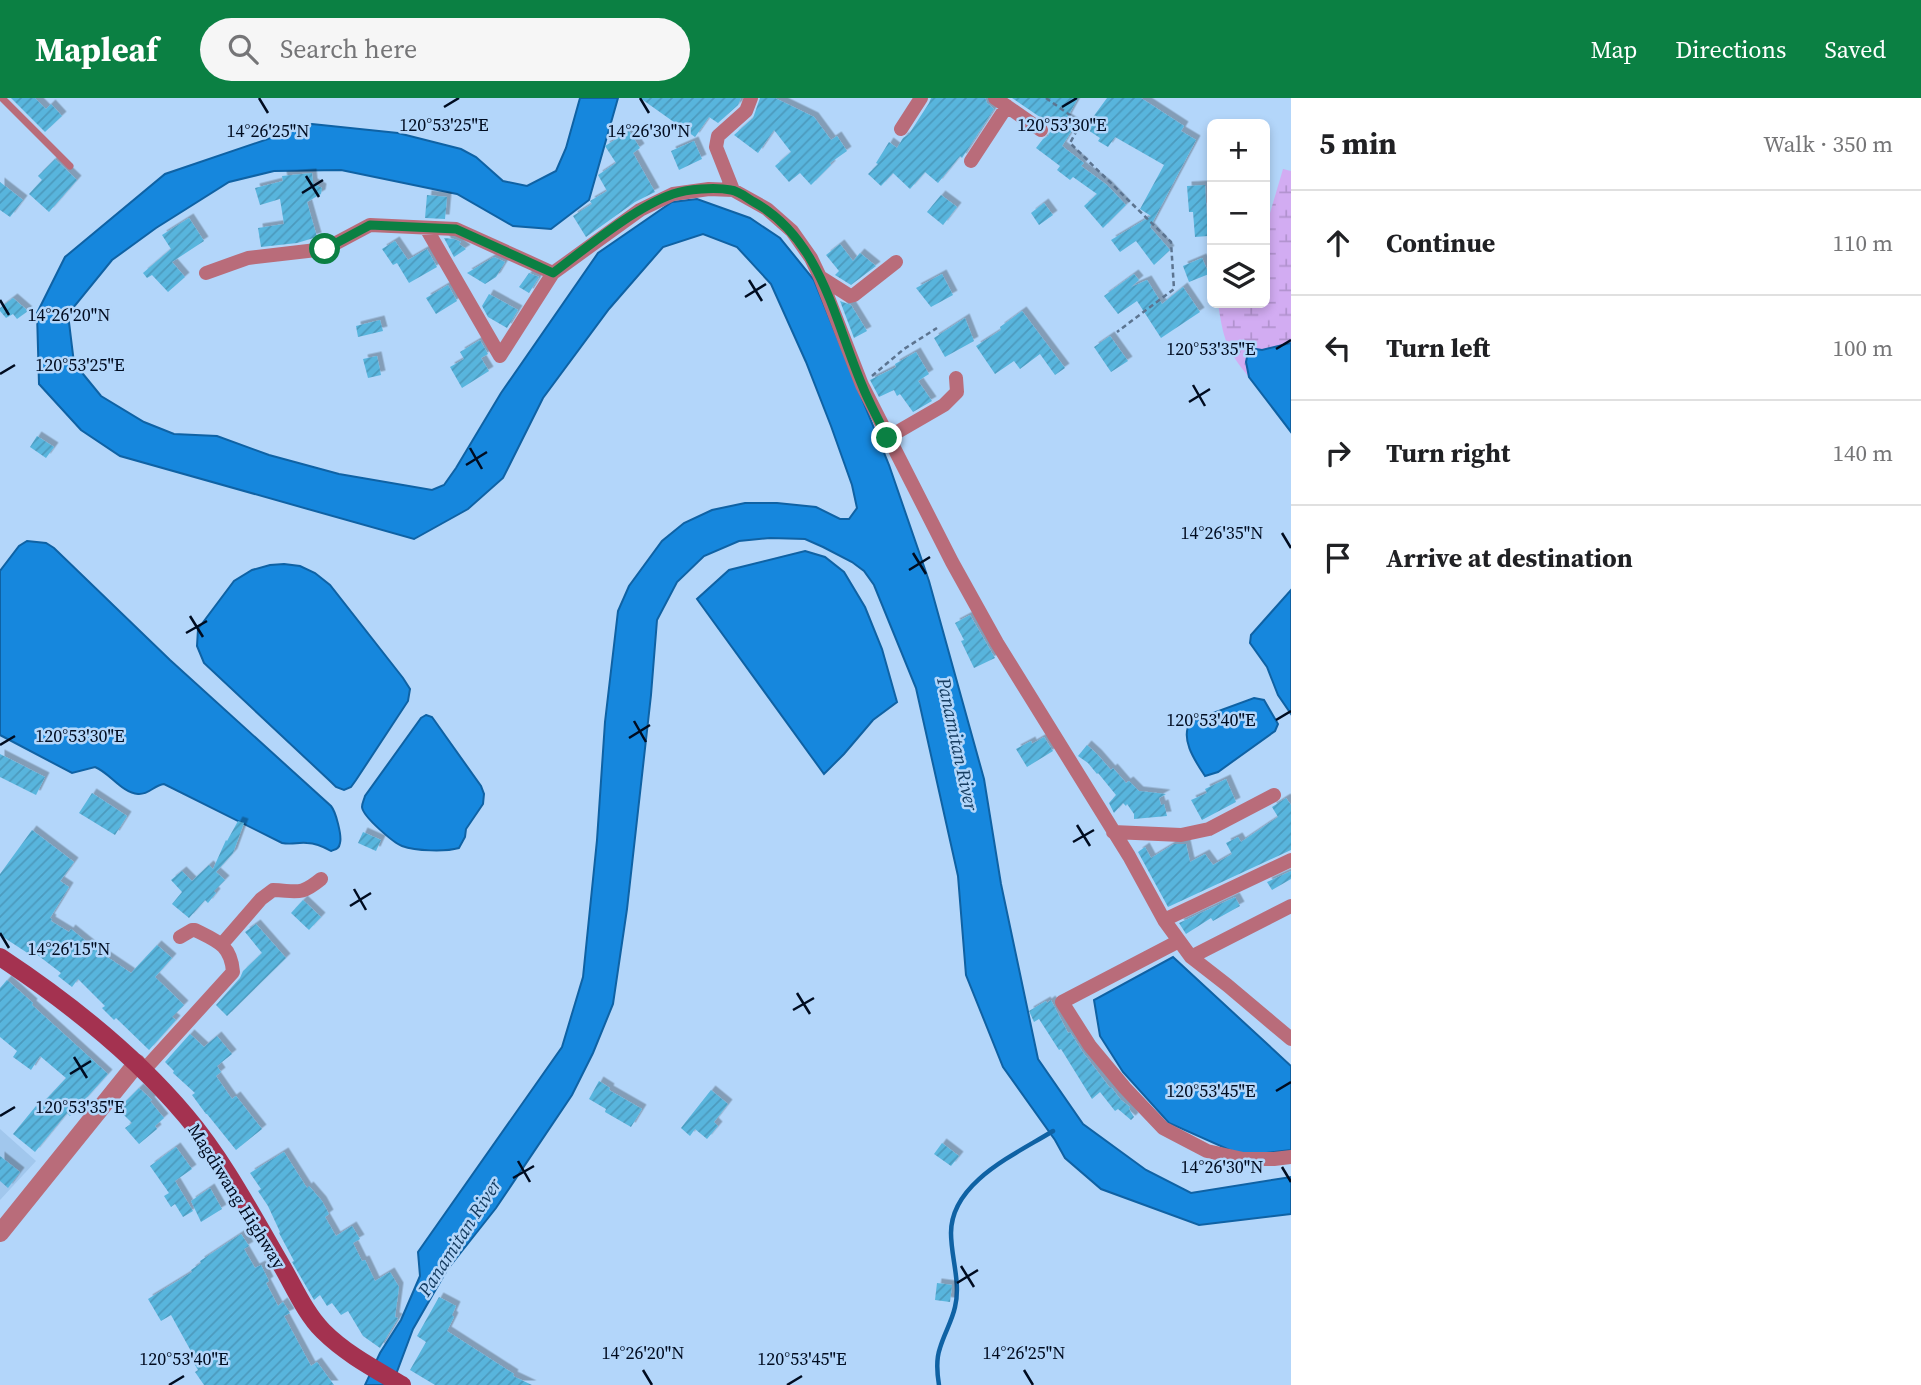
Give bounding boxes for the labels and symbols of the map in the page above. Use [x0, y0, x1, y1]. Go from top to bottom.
text: 120°53'25"E [399, 112, 489, 137]
text: 120°53'30"E [1017, 112, 1107, 137]
text: 14°26'25"N [227, 118, 309, 143]
text: 14°26'30"N [608, 118, 690, 143]
route start [309, 233, 340, 264]
text: 14°26'20"N [28, 302, 110, 327]
text: 120°53'35"E [1166, 336, 1256, 361]
text: 120°53'25"E [35, 352, 125, 377]
route end [871, 422, 902, 453]
text: 14°26'35"N [1181, 520, 1263, 545]
water label: Panamitan River [931, 674, 985, 814]
text: 120°53'40"E [1166, 707, 1256, 732]
text: 120°53'30"E [35, 723, 125, 748]
text: 14°26'15"N [28, 936, 110, 961]
text: 120°53'45"E [1166, 1078, 1256, 1103]
text: 120°53'35"E [35, 1094, 125, 1119]
street label: Magdiwang Highway [182, 1119, 292, 1274]
text: 14°26'30"N [1181, 1154, 1263, 1179]
water label: Panamitan River [411, 1172, 508, 1302]
text: 14°26'20"N [602, 1340, 684, 1365]
text: 14°26'25"N [983, 1340, 1065, 1365]
text: 120°53'40"E [139, 1346, 229, 1371]
text: 120°53'45"E [757, 1346, 847, 1371]

